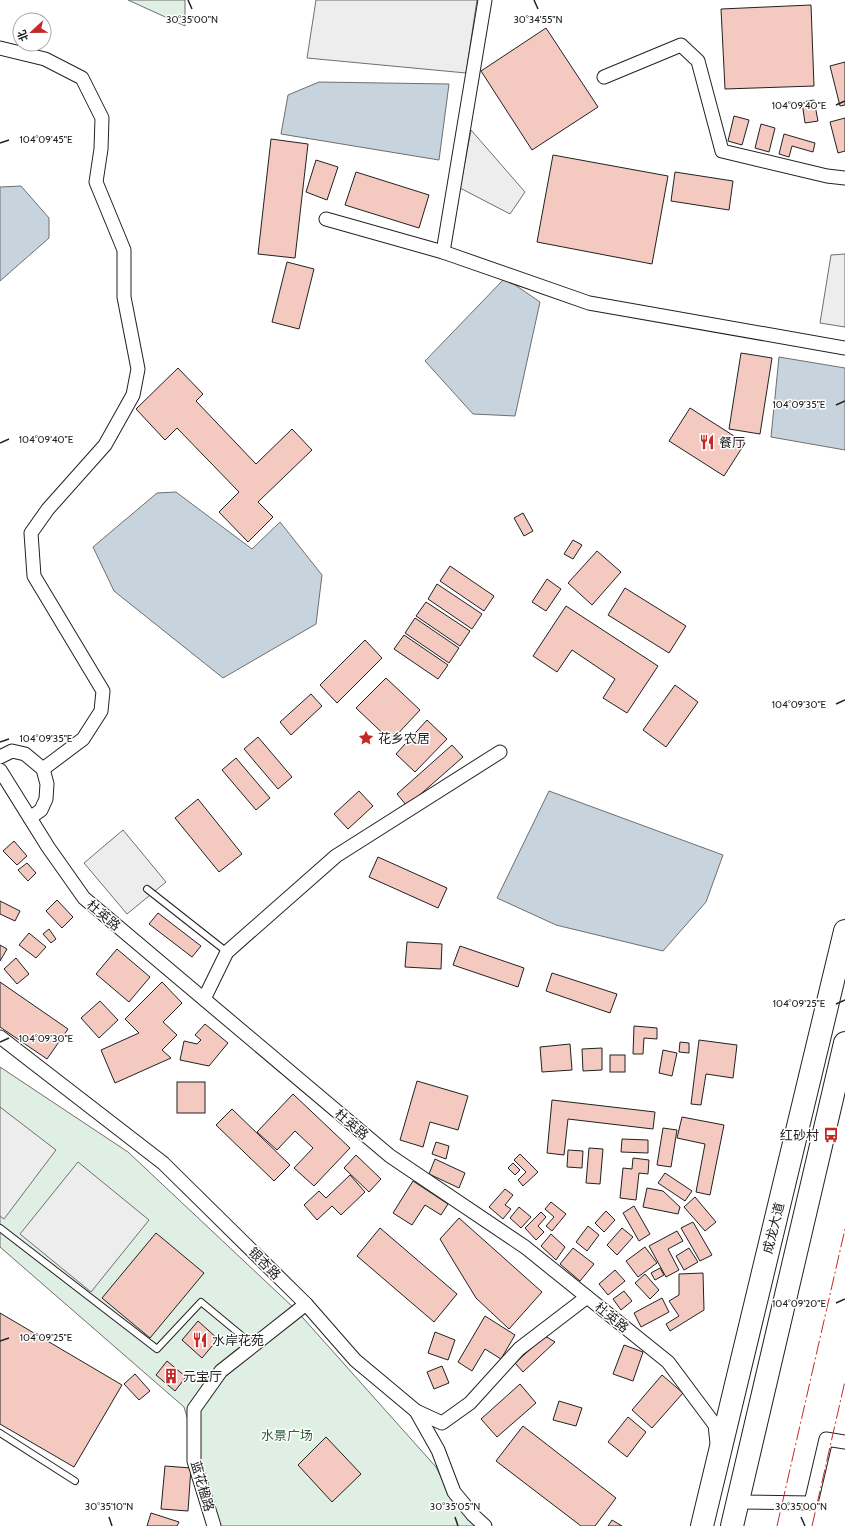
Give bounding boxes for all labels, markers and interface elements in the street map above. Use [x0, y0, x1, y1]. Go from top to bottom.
north arrow [12, 12, 52, 52]
text: 30°35'00"N [166, 13, 218, 26]
text: 30°34'55"N [513, 13, 563, 26]
text: 北 [14, 28, 31, 43]
text: 104°09'40"E [772, 99, 827, 112]
text: 104°09'45"E [20, 133, 73, 146]
text: 104°09'35"E [773, 398, 826, 411]
text: 104°09'40"E [19, 433, 74, 446]
restaurant icon: 餐厅 [698, 433, 716, 451]
place label: 餐厅 [719, 434, 745, 450]
text: 104°09'30"E [772, 698, 827, 711]
place icon: 花乡农居 [357, 729, 375, 747]
place label: 花乡农居 [378, 730, 430, 746]
text: 104°09'35"E [20, 732, 73, 745]
street label: 杜英路 [84, 896, 124, 934]
text: 104°09'25"E [773, 997, 826, 1010]
text: 104°09'30"E [19, 1032, 74, 1045]
street label: 杜英路 [332, 1105, 372, 1143]
bus stop icon: 红砂村 [822, 1126, 840, 1144]
place label: 红砂村 [780, 1127, 819, 1143]
street label: 成龙大道 [759, 1201, 787, 1255]
street label: 银杏路 [246, 1244, 284, 1282]
text: 104°09'20"E [772, 1297, 827, 1310]
street label: 杜英路 [592, 1299, 632, 1335]
text: 104°09'25"E [20, 1331, 73, 1344]
restaurant icon: 水岸花苑 [191, 1331, 209, 1349]
place label: 水岸花苑 [212, 1332, 264, 1348]
building icon: 元宝厅 [162, 1367, 180, 1385]
place label: 元宝厅 [183, 1368, 222, 1384]
park label: 水景广场 [261, 1427, 313, 1443]
street label: 蓝花楹路 [188, 1459, 218, 1513]
text: 30°35'10"N [85, 1500, 133, 1513]
text: 30°35'05"N [430, 1500, 480, 1513]
text: 30°35'00"N [775, 1500, 827, 1513]

